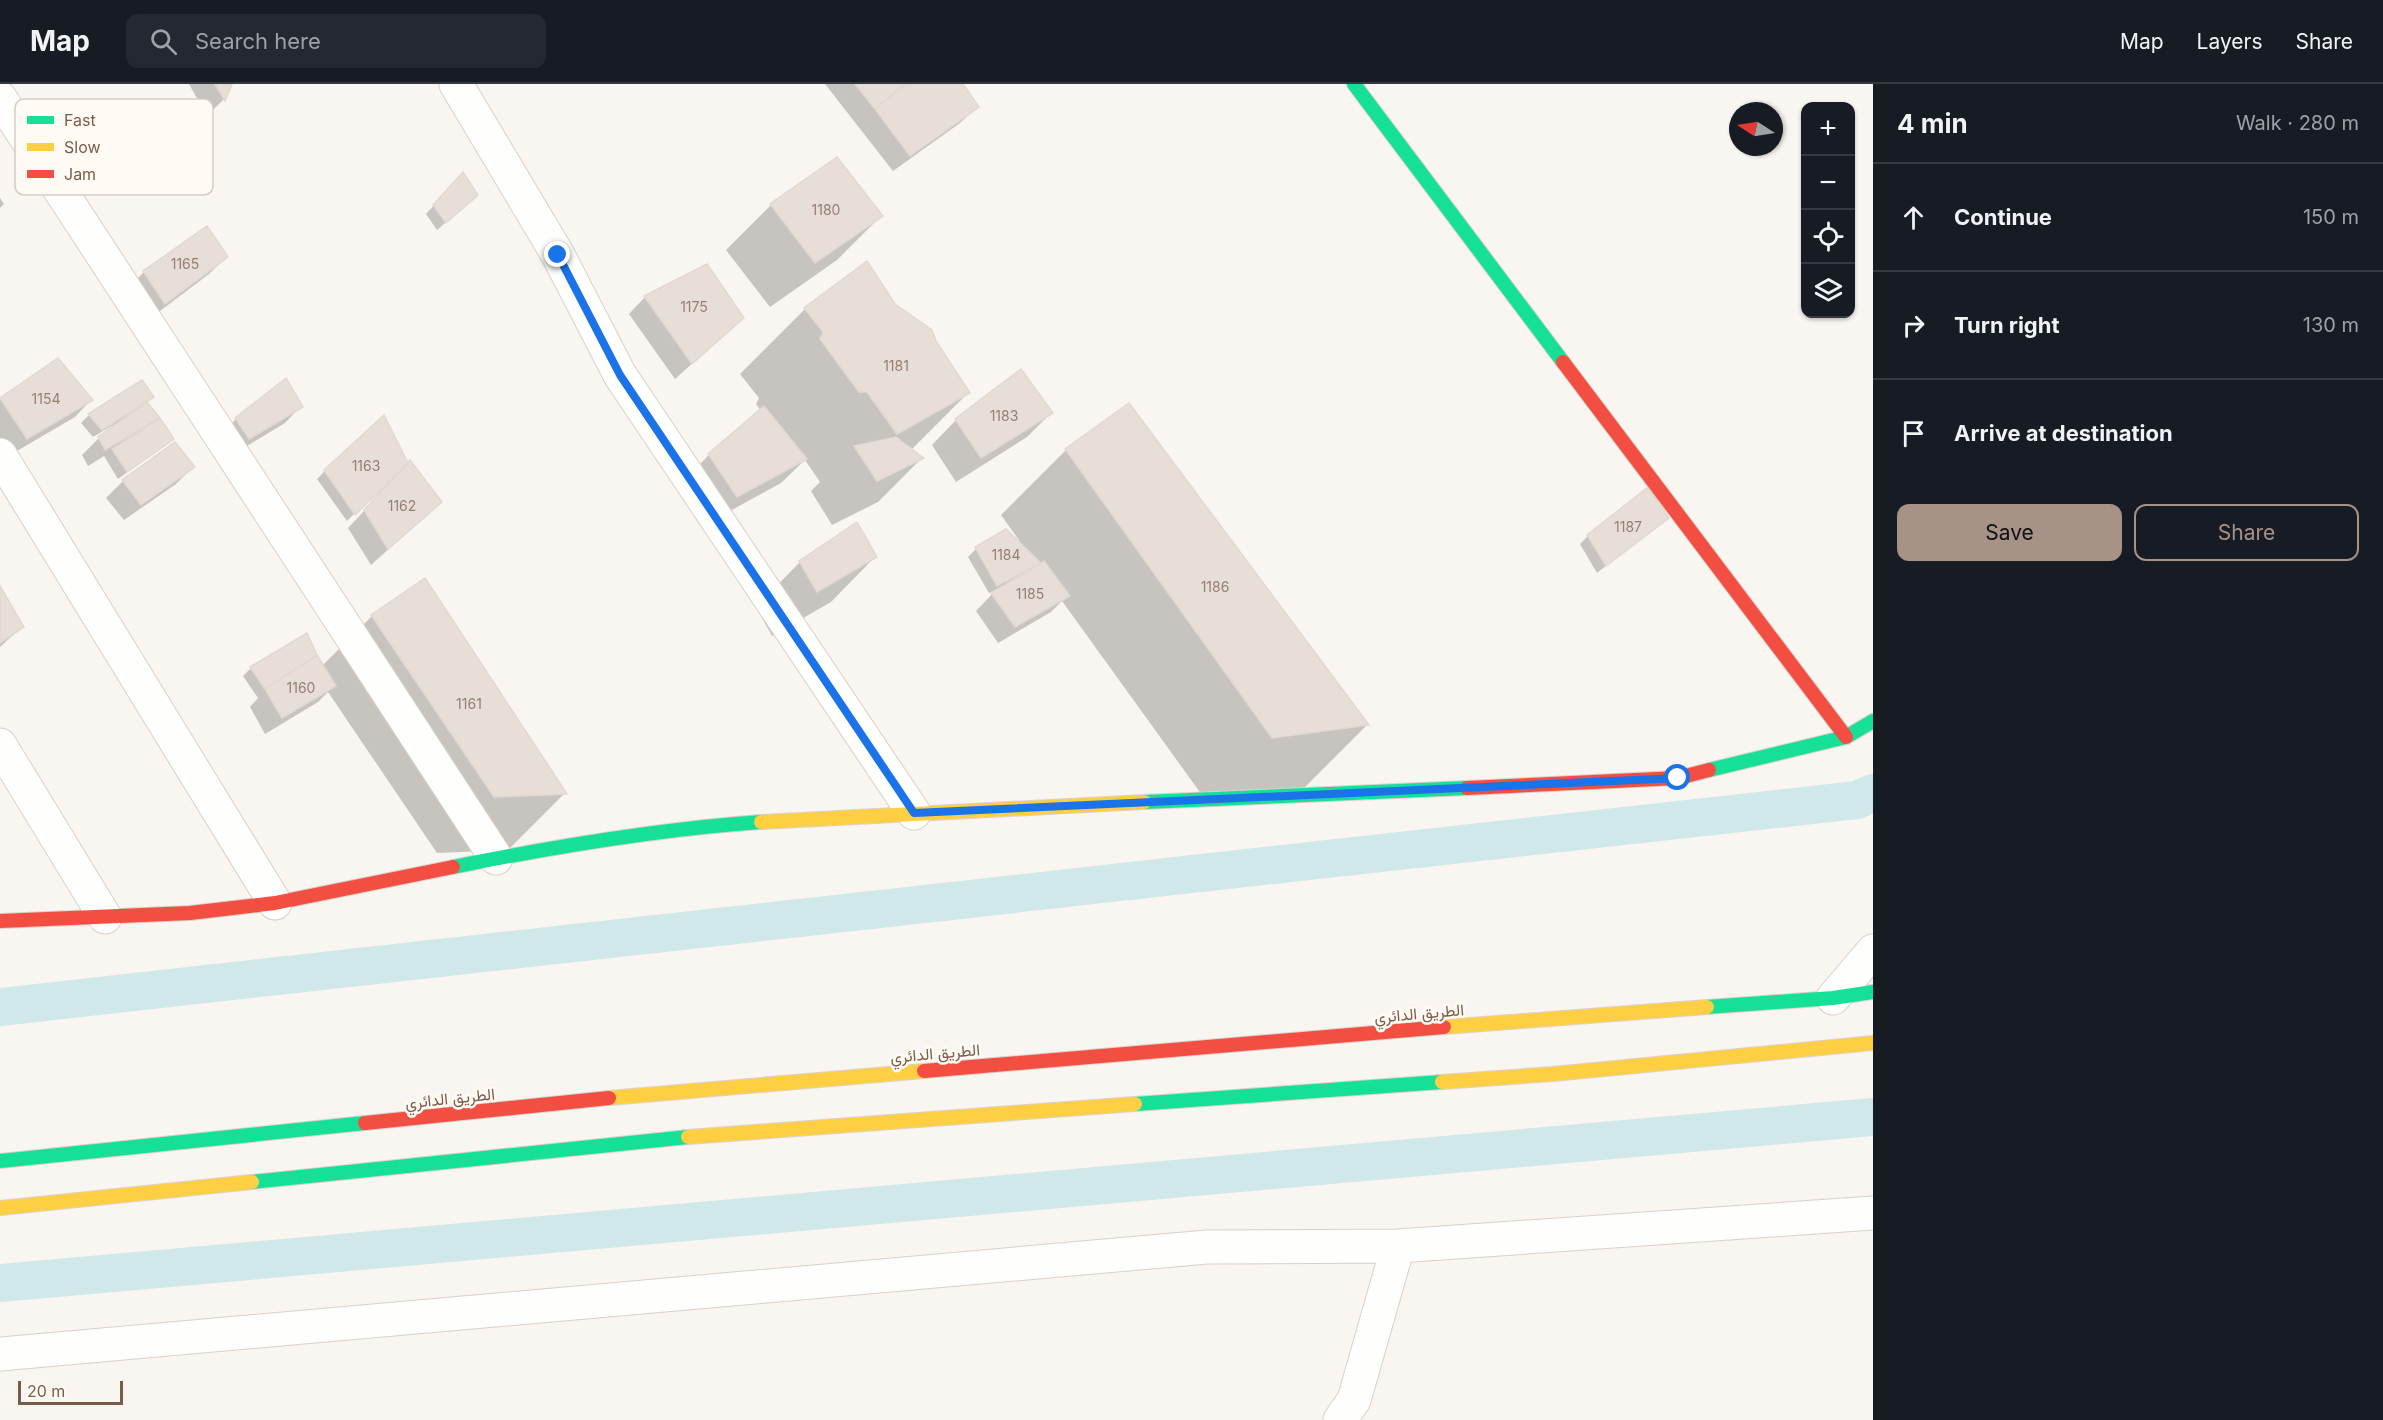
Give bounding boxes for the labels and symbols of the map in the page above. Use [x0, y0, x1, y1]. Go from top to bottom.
legend [15, 99, 213, 195]
north arrow [1729, 102, 1783, 156]
text: Fast [64, 110, 96, 130]
text: Slow [64, 137, 101, 157]
text: Jam [64, 164, 96, 184]
house number: 1180 [812, 201, 840, 218]
route end [544, 241, 570, 267]
house number: 1165 [171, 255, 199, 272]
house number: 1175 [680, 298, 708, 315]
house number: 1181 [883, 357, 909, 374]
house number: 1154 [32, 390, 60, 407]
house number: 1183 [990, 407, 1018, 424]
house number: 1163 [352, 457, 380, 474]
house number: 1162 [388, 497, 416, 514]
house number: 1187 [1614, 518, 1642, 535]
house number: 1184 [991, 546, 1021, 563]
house number: 1186 [1201, 578, 1229, 595]
house number: 1185 [1016, 585, 1044, 602]
house number: 1160 [287, 679, 315, 696]
house number: 1161 [456, 695, 482, 712]
route start [1664, 764, 1690, 790]
street label: الطريق الدائري [1373, 999, 1465, 1031]
street label: الطريق الدائري [889, 1039, 981, 1071]
street label: الطريق الدائري [404, 1083, 496, 1117]
scale bar [18, 1378, 123, 1406]

